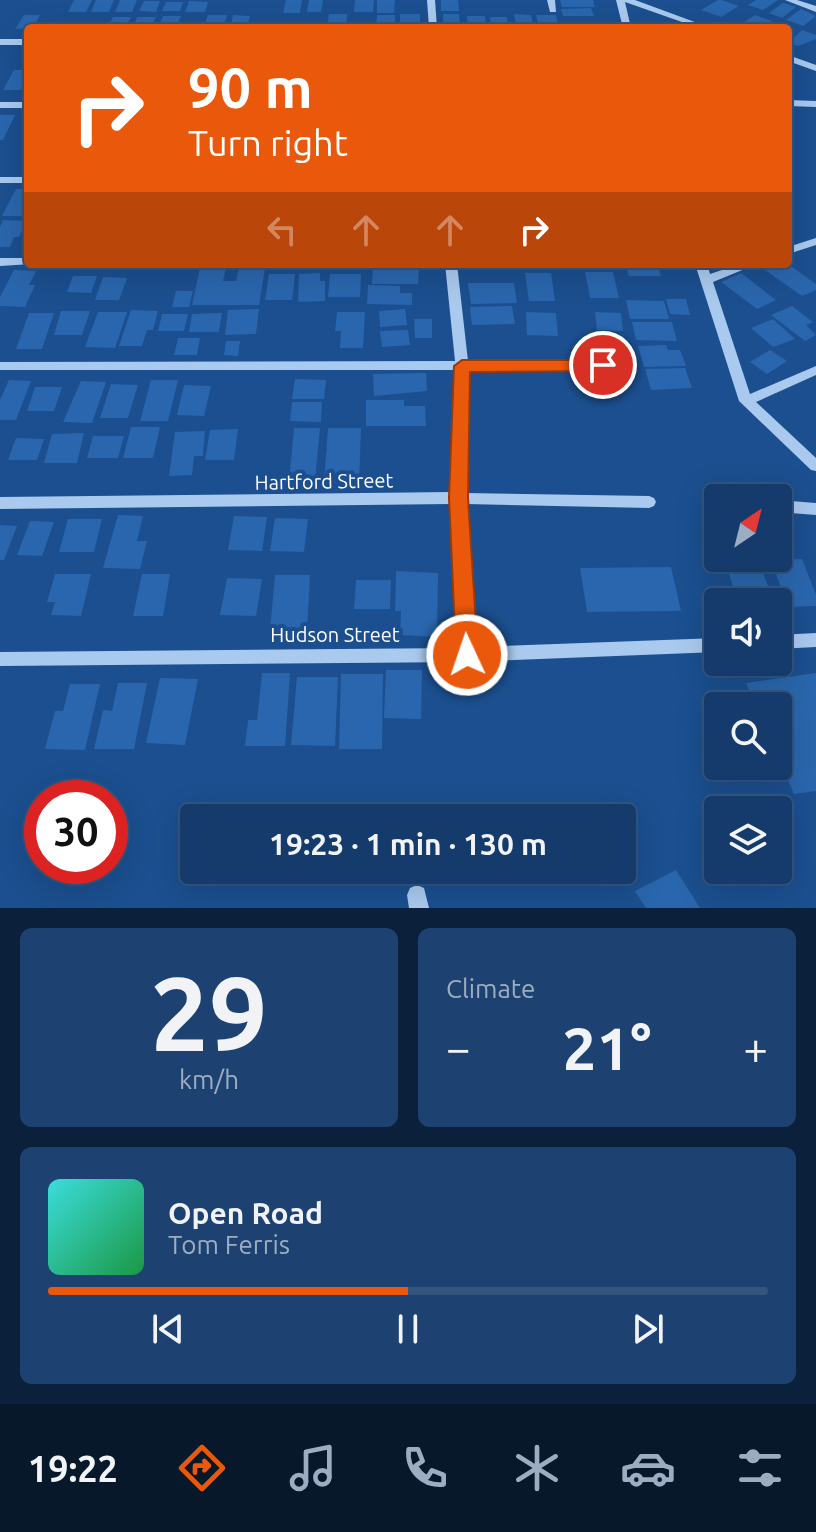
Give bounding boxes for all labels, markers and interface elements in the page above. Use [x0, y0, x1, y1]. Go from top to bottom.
icon: right [56, 56, 160, 160]
text: 90 m [188, 56, 313, 119]
text: Turn right [188, 122, 348, 163]
icon: left [260, 208, 304, 252]
icon: ahead [344, 208, 388, 252]
icon: ahead [428, 208, 472, 252]
icon: right [512, 208, 556, 252]
pin [569, 331, 637, 399]
icon: arrive [581, 343, 625, 387]
street label: Hartford Street [254, 468, 394, 494]
north arrow [704, 484, 792, 572]
map controls [704, 484, 792, 884]
button: sound [704, 588, 792, 676]
position arrow [425, 613, 509, 697]
street label: Hudson Street [270, 623, 400, 646]
button: search [704, 692, 792, 780]
speed limit sign: 30 [24, 780, 128, 884]
button: layers [704, 796, 792, 884]
text: 19:23 · 1 min · 130 m [269, 827, 547, 861]
text: 29 [150, 954, 268, 1071]
text: Climate [446, 974, 535, 1003]
text: 21° [563, 1014, 651, 1081]
text: − [446, 1023, 471, 1072]
text: + [743, 1023, 768, 1072]
text: km/h [179, 1065, 239, 1094]
text: Open Road [168, 1196, 323, 1230]
text: Tom Ferris [168, 1230, 290, 1259]
icon: previous [146, 1307, 190, 1351]
icon: pause [386, 1307, 430, 1351]
icon: next [626, 1307, 670, 1351]
icon: directions [174, 1440, 230, 1496]
icon: music [285, 1440, 341, 1496]
icon: phone [397, 1440, 453, 1496]
icon: climate [509, 1440, 565, 1496]
icon: car [620, 1440, 676, 1496]
icon: filters [732, 1440, 788, 1496]
text: 19:22 [28, 1448, 118, 1489]

